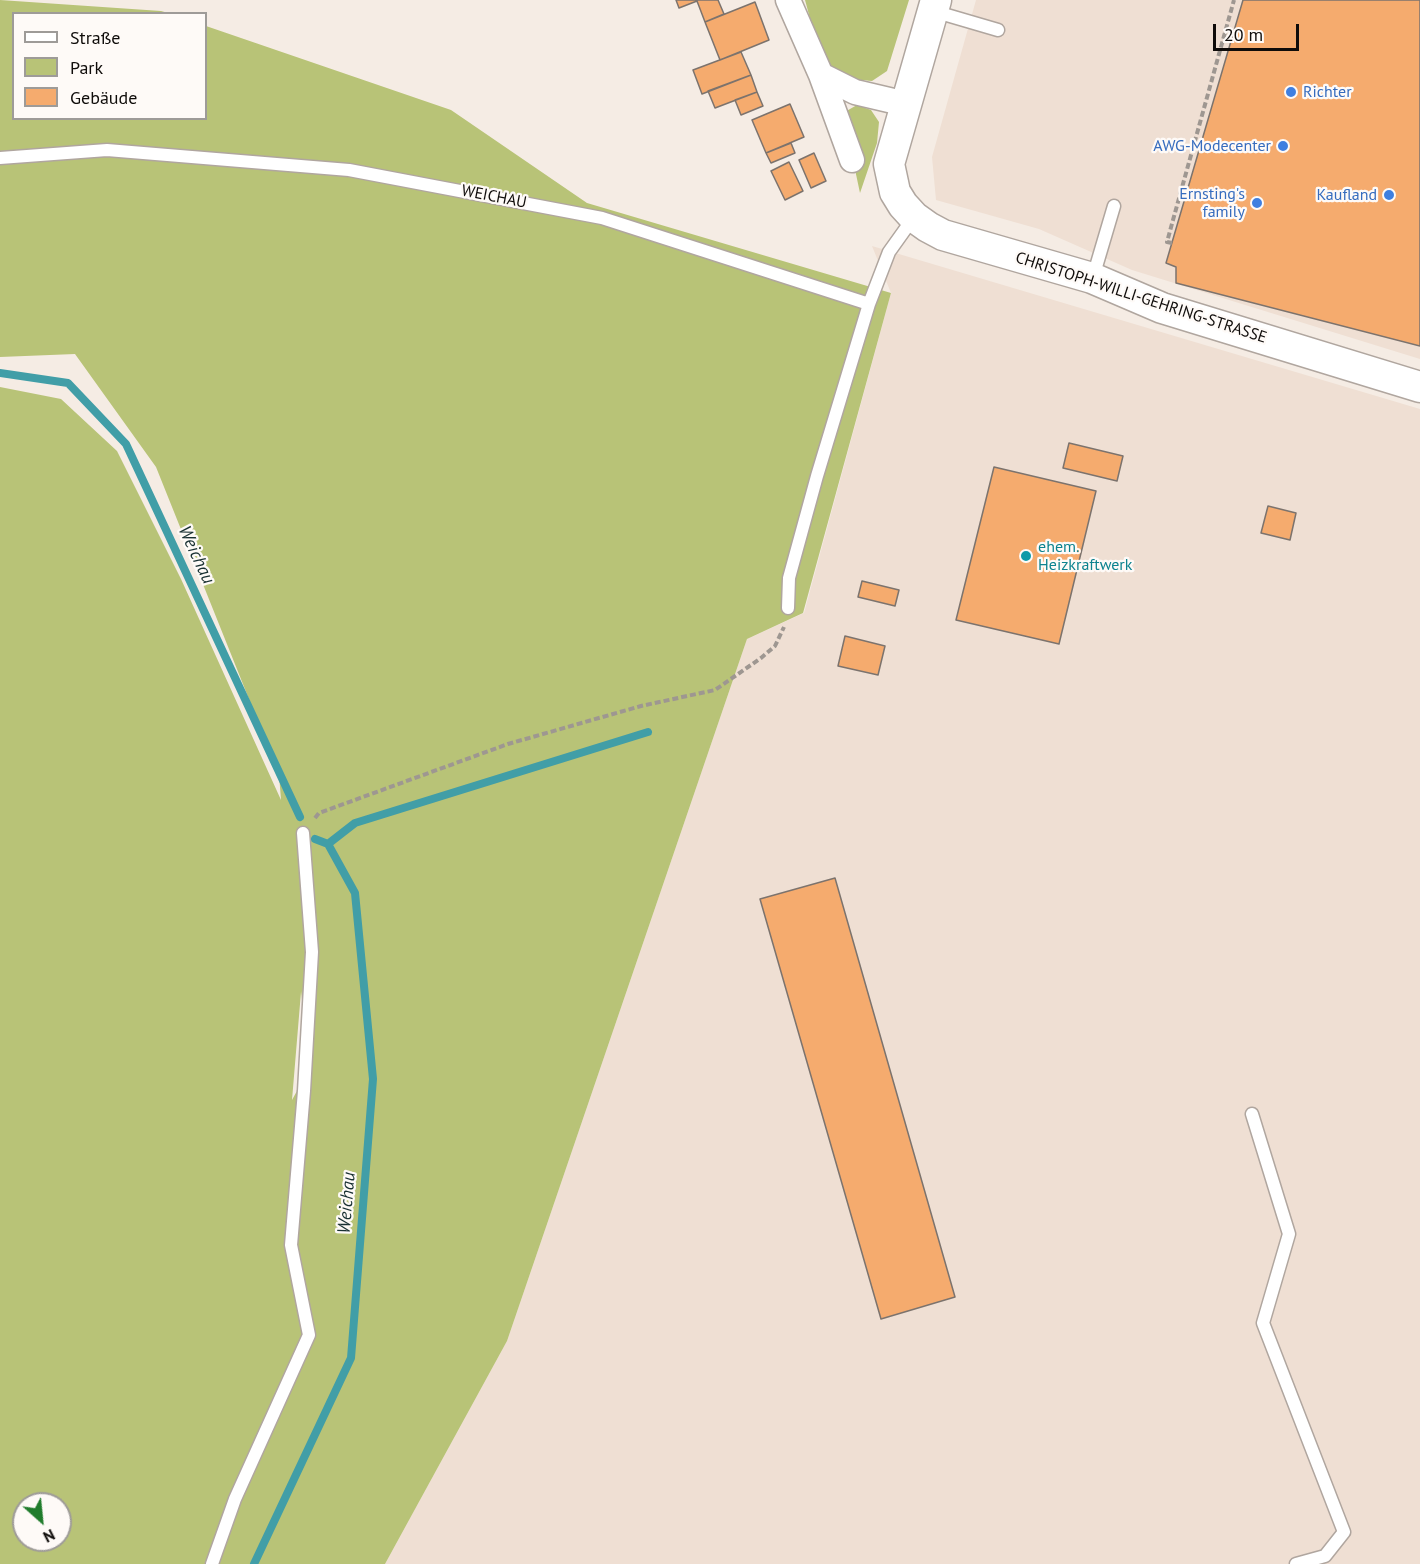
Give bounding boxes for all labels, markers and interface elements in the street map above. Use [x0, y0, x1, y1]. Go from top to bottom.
legend [12, 12, 207, 120]
scale bar [1216, 12, 1302, 50]
text: 20 m [1224, 23, 1263, 46]
text: Straße [70, 26, 121, 49]
text: Park [70, 56, 103, 79]
place label: Richter [1303, 82, 1352, 102]
marker: Richter [1284, 85, 1298, 99]
text: Gebäude [70, 86, 137, 109]
place label: AWG-Modecenter [1153, 136, 1271, 156]
marker: AWG-Modecenter [1276, 139, 1290, 153]
street label: WEICHAU [460, 181, 528, 213]
place label: Ernsting's family [1179, 184, 1245, 222]
place label: Kaufland [1317, 185, 1377, 205]
marker: Kaufland [1382, 188, 1396, 202]
marker: Ernsting's family [1250, 196, 1264, 210]
street label: CHRISTOPH-WILLI-GEHRING-STRASSE [1013, 248, 1269, 348]
water label: Weichau [173, 522, 219, 588]
place label: ehem. Heizkraftwerk [1038, 537, 1132, 575]
marker: ehem. Heizkraftwerk [1019, 549, 1033, 563]
water label: Weichau [334, 1171, 360, 1235]
north arrow [12, 1492, 72, 1552]
text: N [40, 1525, 58, 1548]

